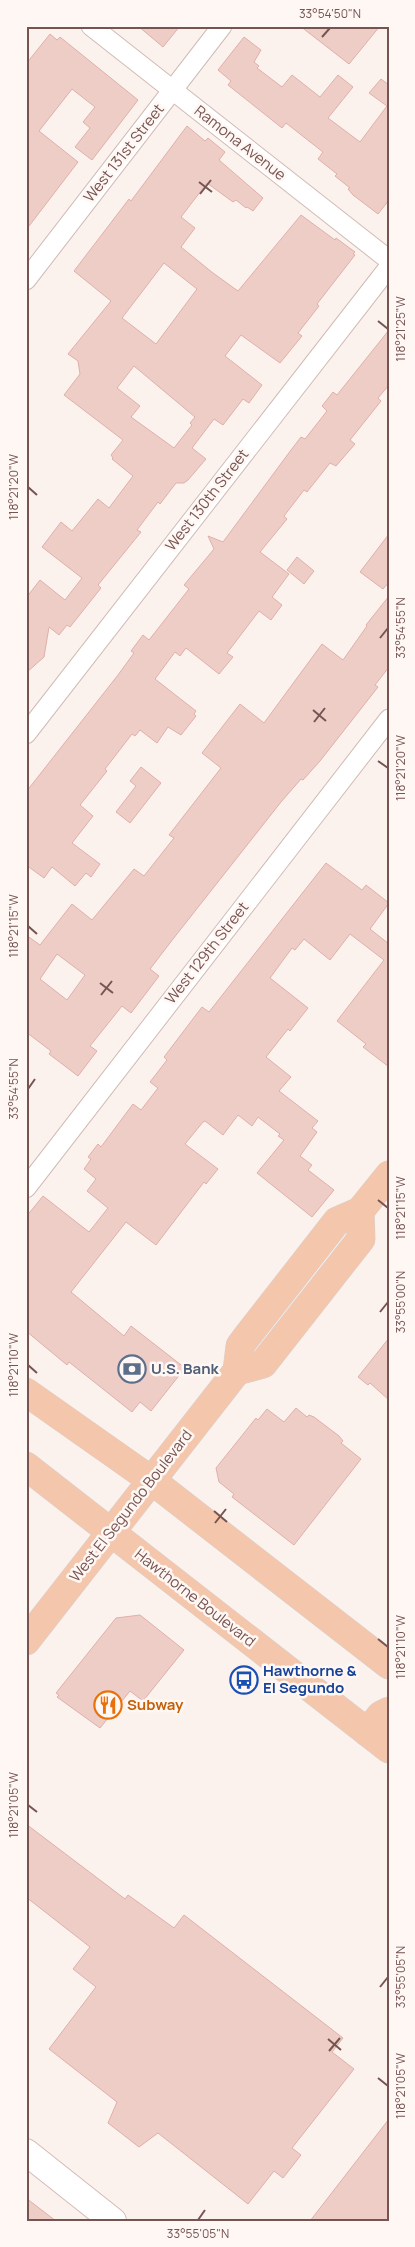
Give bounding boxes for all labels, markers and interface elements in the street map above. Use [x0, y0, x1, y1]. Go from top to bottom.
text: 33°54'50"N [299, 5, 361, 22]
street label: West 131st Street [78, 99, 169, 206]
street label: Ramona Avenue [190, 100, 291, 185]
text: 118°21'25"W [392, 295, 409, 362]
street label: West 130th Street [160, 444, 253, 555]
text: 118°21'20"W [5, 453, 22, 520]
text: 33°54'55"N [392, 597, 409, 659]
text: 118°21'20"W [392, 734, 409, 801]
text: 118°21'15"W [5, 894, 22, 958]
street label: West 129th Street [160, 897, 253, 1008]
text: 33°54'55"N [5, 1058, 22, 1120]
text: 118°21'15"W [392, 1176, 409, 1240]
text: 33°55'00"N [392, 1271, 409, 1333]
text: 118°21'10"W [5, 1332, 22, 1397]
bank icon: U.S. Bank [117, 1354, 147, 1384]
place label: U.S. Bank [151, 1358, 220, 1379]
street label: West El Segundo Boulevard [65, 1425, 197, 1586]
street label: Hawthorne Boulevard [130, 1544, 260, 1652]
text: 118°21'10"W [392, 1614, 409, 1679]
place label: Hawthorne & El Segundo [263, 1660, 357, 1698]
bus stop icon: Hawthorne & El Segundo [229, 1665, 259, 1695]
restaurant icon: Subway [93, 1690, 123, 1720]
place label: Subway [127, 1694, 184, 1715]
text: 118°21'05"W [5, 1771, 22, 1838]
text: 33°55'05"N [392, 1946, 409, 2008]
text: 118°21'05"W [392, 2052, 409, 2119]
text: 33°55'05"N [167, 2225, 229, 2242]

